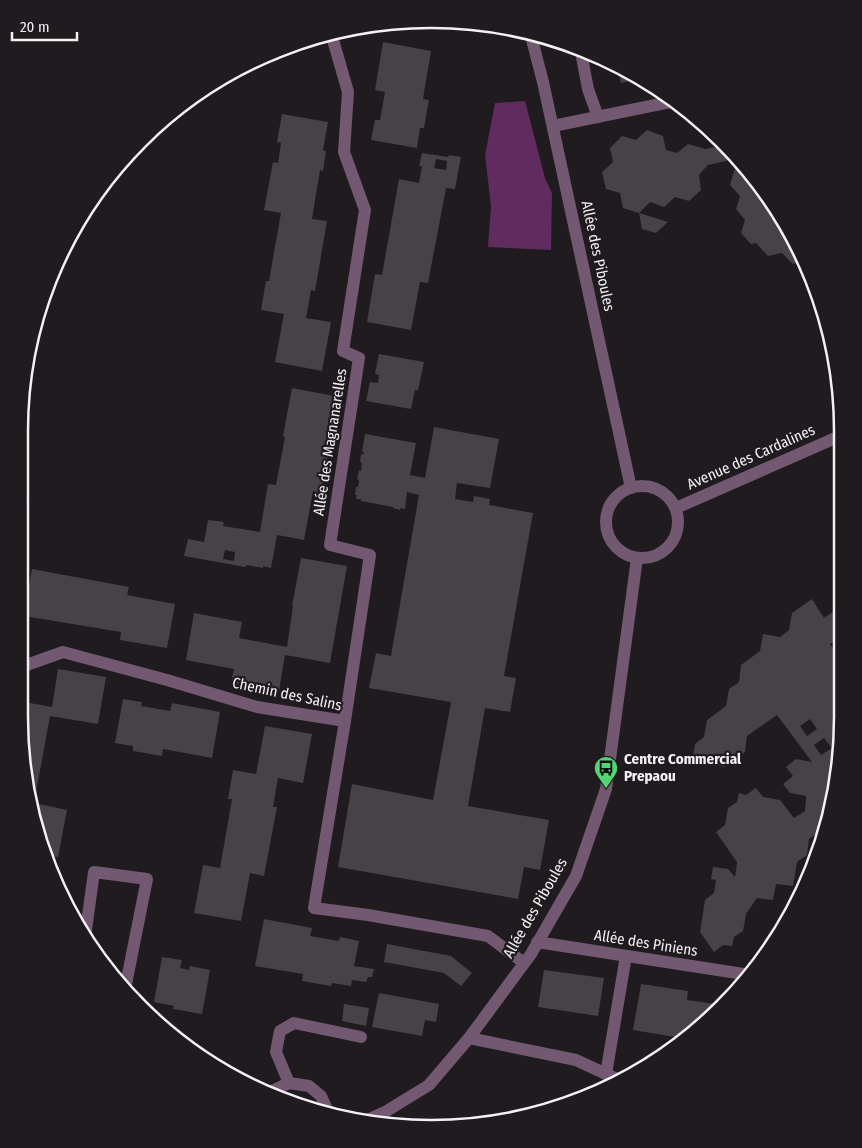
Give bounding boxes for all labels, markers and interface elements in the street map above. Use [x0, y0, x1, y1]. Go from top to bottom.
scale bar [12, 10, 78, 42]
text: 20 m [20, 18, 50, 36]
street label: Allée des Piboules [578, 199, 618, 313]
street label: Allée des Magnanarelles [309, 367, 351, 517]
street label: Avenue des Cardalines [684, 421, 818, 493]
street label: Chemin des Salins [231, 674, 343, 714]
place label: Centre Commercial Prepaou [624, 750, 742, 785]
bus stop icon: Centre Commercial Prepaou [593, 755, 619, 789]
street label: Allée des Piboules [499, 855, 571, 961]
street label: Allée des Piniens [593, 926, 699, 960]

